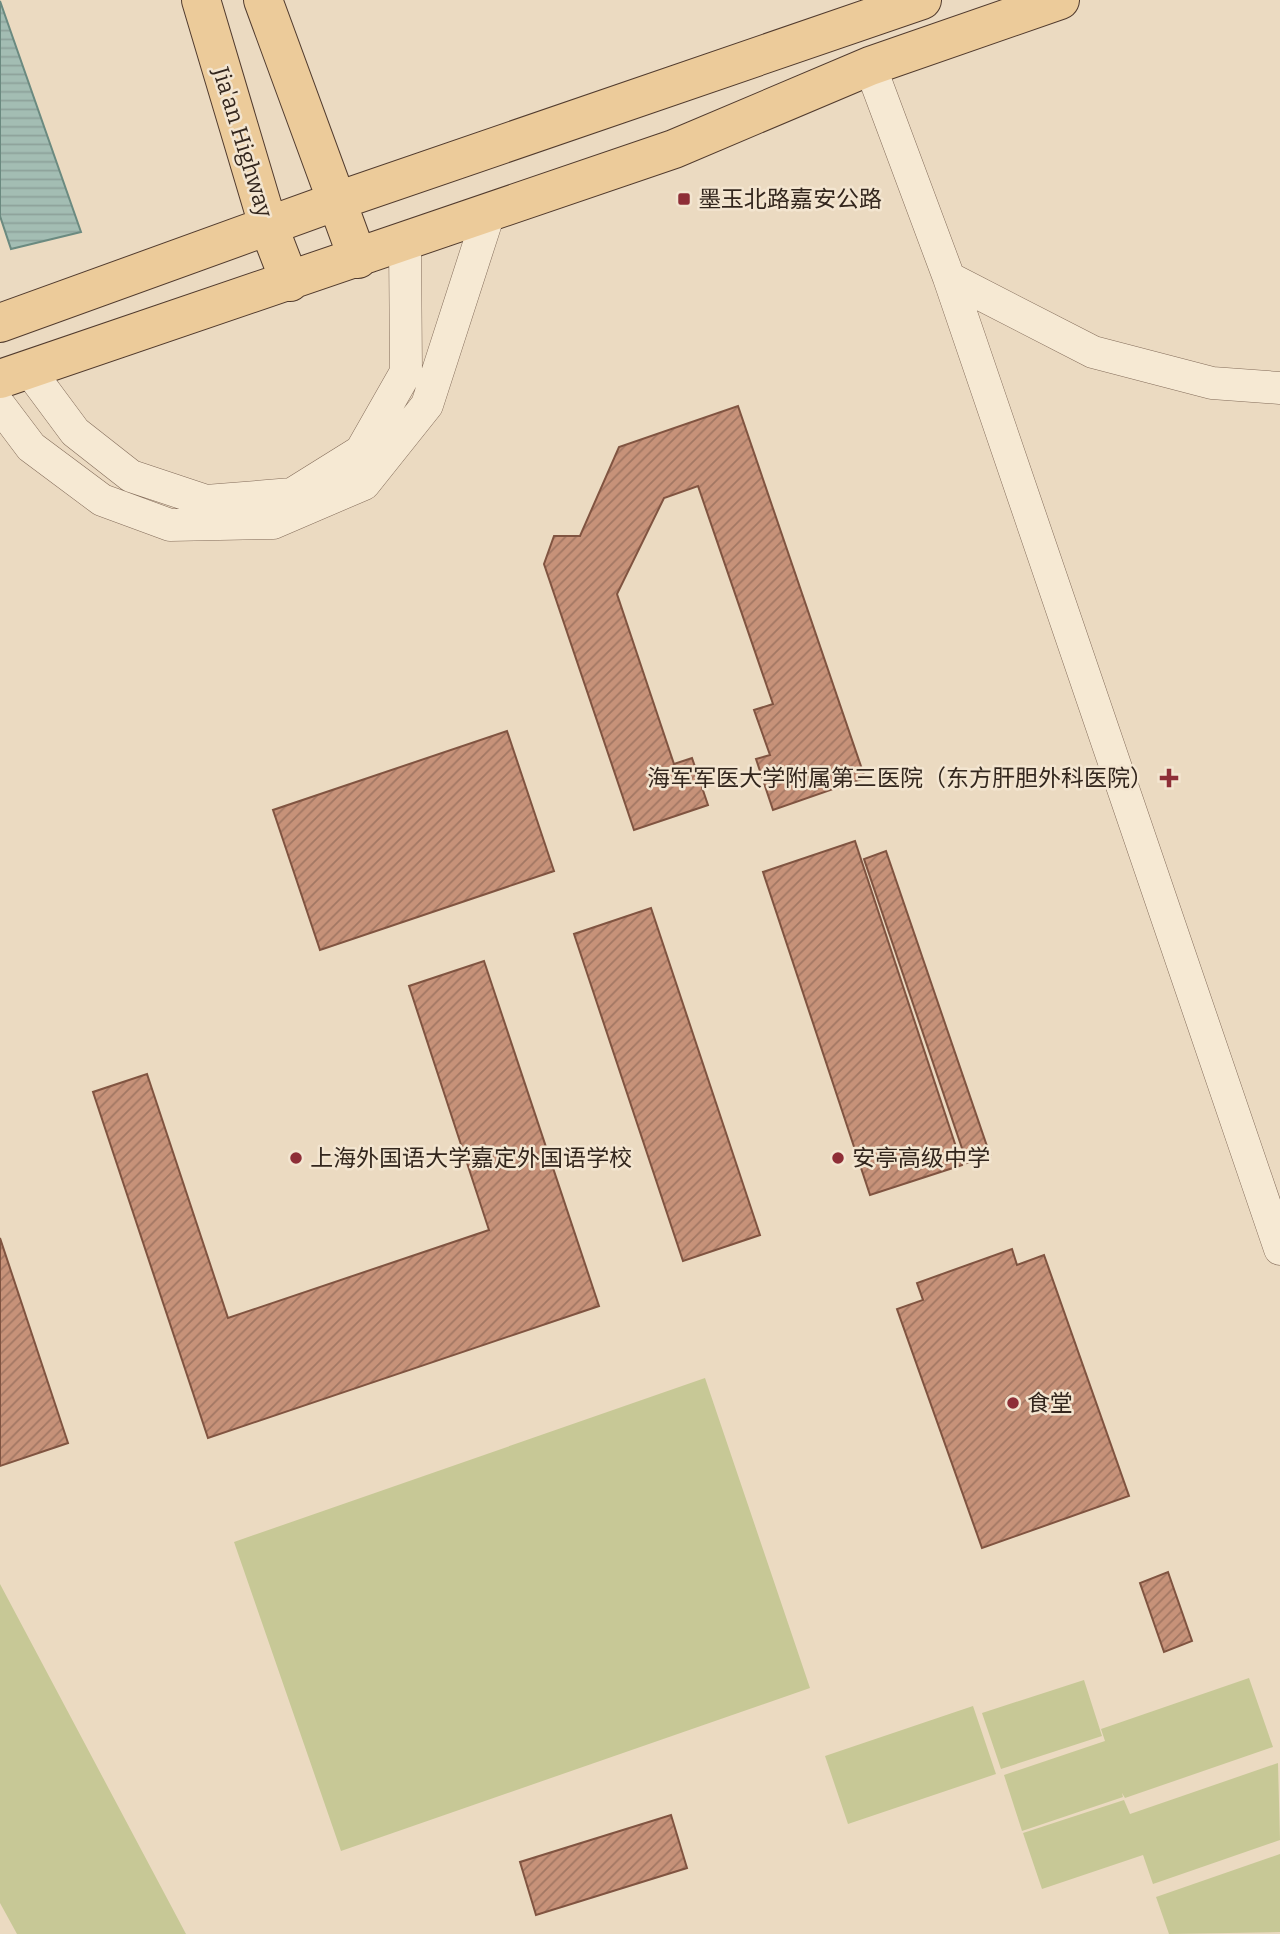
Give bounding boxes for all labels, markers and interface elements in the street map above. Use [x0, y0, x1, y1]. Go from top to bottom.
street label: Jia'an Highway [207, 63, 279, 221]
place label: 墨玉北路嘉安公路 [698, 185, 882, 213]
marker: 墨玉北路嘉安公路 [676, 191, 692, 207]
place label: 海军军医大学附属第三医院（东方肝胆外科医院） [647, 764, 1153, 792]
marker: 海军军医大学附属第三医院（东方肝胆外科医院） [1159, 768, 1179, 788]
place label: 上海外国语大学嘉定外国语学校 [310, 1144, 632, 1172]
place label: 安亭高级中学 [852, 1144, 990, 1172]
marker: 上海外国语大学嘉定外国语学校 [288, 1150, 304, 1166]
marker: 安亭高级中学 [830, 1150, 846, 1166]
place label: 食堂 [1027, 1389, 1073, 1417]
marker: 食堂 [1005, 1395, 1021, 1411]

